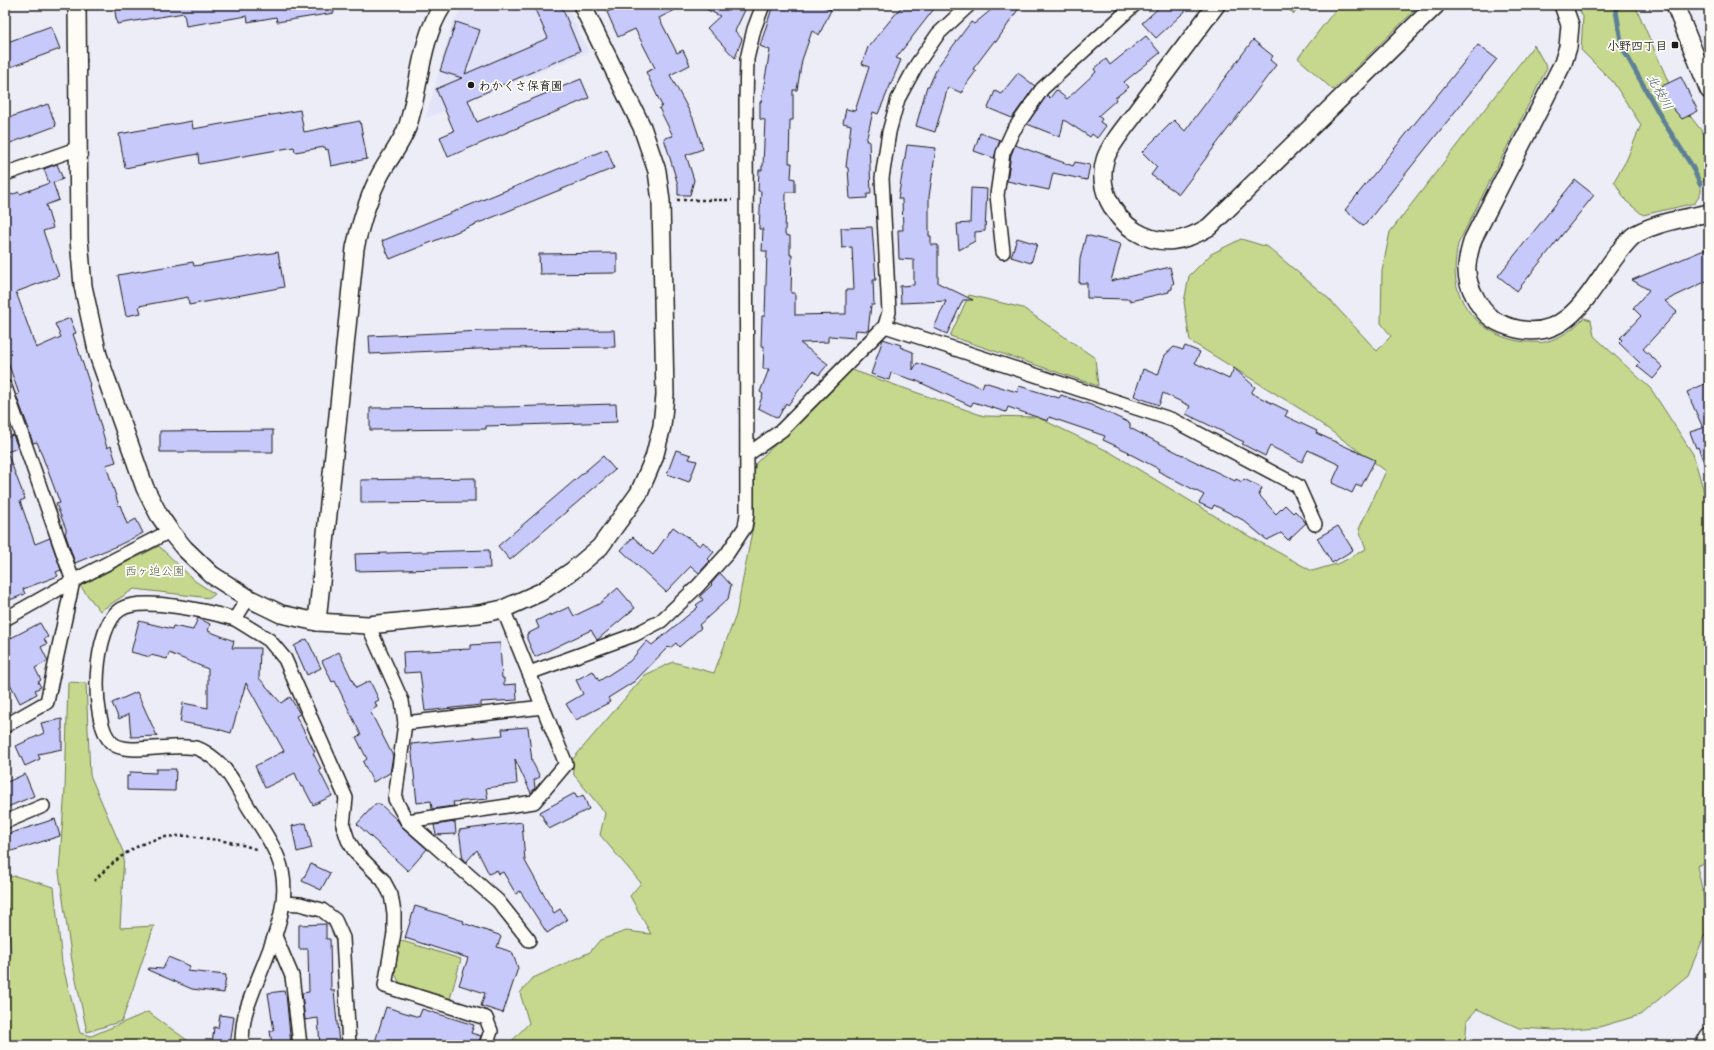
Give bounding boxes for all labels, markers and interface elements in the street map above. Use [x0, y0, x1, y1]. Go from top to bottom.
place label: 小野四丁目 [1607, 38, 1667, 53]
marker: 小野四丁目 [1670, 40, 1680, 50]
water label: 北枝川 [1643, 71, 1677, 113]
place label: わかくさ保育園 [479, 78, 563, 93]
marker: わかくさ保育園 [466, 80, 476, 90]
park label: 西ヶ迫公園 [125, 563, 185, 578]

